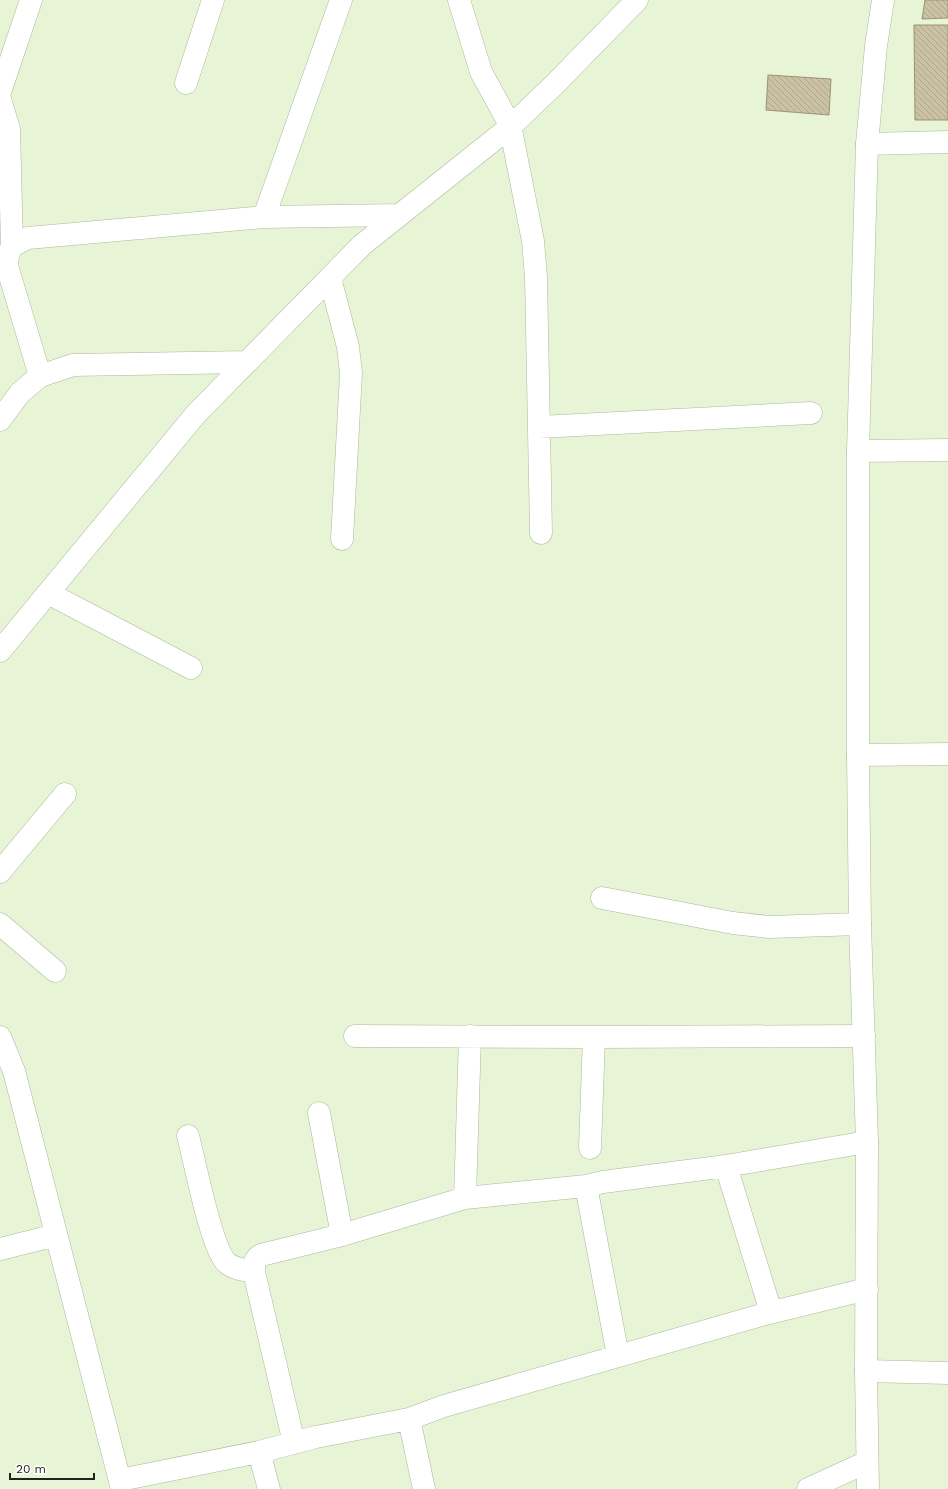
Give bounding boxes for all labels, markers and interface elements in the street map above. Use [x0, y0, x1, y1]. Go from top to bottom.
scale bar [10, 1455, 94, 1481]
text: 20 m [16, 1462, 46, 1476]

